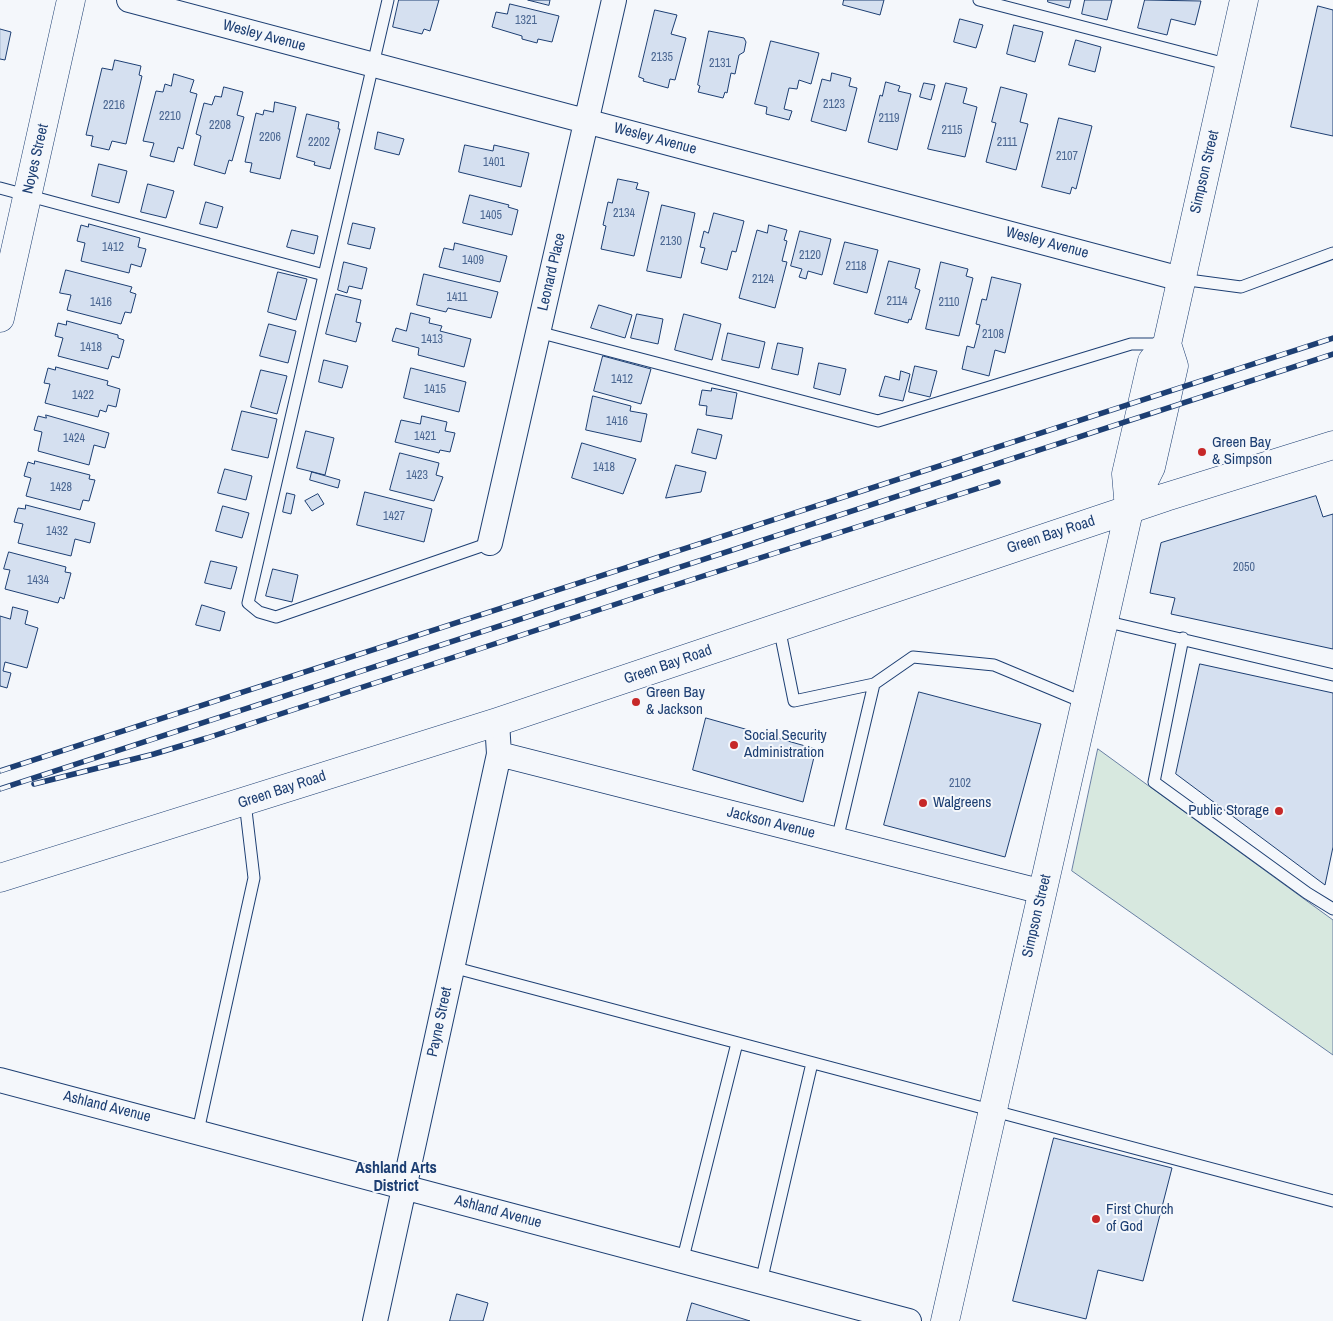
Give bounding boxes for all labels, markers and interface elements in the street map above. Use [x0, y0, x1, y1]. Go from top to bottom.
house number: 1321 [515, 14, 537, 28]
street label: Wesley Avenue [221, 16, 307, 56]
house number: 2135 [651, 51, 673, 65]
house number: 2131 [709, 57, 731, 71]
house number: 2123 [823, 98, 845, 112]
house number: 2216 [103, 99, 125, 113]
house number: 2210 [159, 110, 181, 124]
house number: 2119 [878, 112, 900, 126]
house number: 2208 [209, 119, 231, 133]
street label: Wesley Avenue [612, 119, 698, 159]
street label: Noyes Street [19, 122, 53, 196]
house number: 2115 [941, 124, 963, 138]
street label: Simpson Street [1187, 129, 1223, 215]
house number: 2206 [259, 131, 281, 145]
house number: 2202 [308, 136, 330, 150]
house number: 2111 [997, 136, 1017, 150]
house number: 2107 [1056, 150, 1078, 164]
house number: 1401 [483, 156, 505, 170]
house number: 2134 [613, 207, 635, 221]
house number: 1405 [480, 209, 502, 223]
street label: Wesley Avenue [1004, 223, 1090, 263]
street label: Leonard Place [534, 231, 570, 313]
house number: 2130 [660, 235, 682, 249]
house number: 1412 [102, 241, 124, 255]
house number: 2120 [799, 249, 821, 263]
house number: 1409 [462, 254, 484, 268]
house number: 2118 [845, 260, 867, 274]
house number: 2124 [752, 273, 774, 287]
house number: 1411 [446, 291, 468, 305]
house number: 2114 [886, 295, 908, 309]
house number: 1416 [90, 296, 112, 310]
house number: 2110 [938, 296, 960, 310]
house number: 2108 [982, 328, 1004, 342]
house number: 1413 [421, 333, 443, 347]
house number: 1418 [80, 341, 102, 355]
house number: 1412 [611, 373, 633, 387]
house number: 1415 [424, 383, 446, 397]
house number: 1422 [72, 389, 94, 403]
house number: 1416 [606, 415, 628, 429]
house number: 1421 [414, 430, 436, 444]
house number: 1424 [63, 432, 85, 446]
place label: Green Bay & Simpson [1212, 434, 1272, 469]
marker: Green Bay & Simpson [1196, 446, 1208, 458]
house number: 1418 [593, 461, 615, 475]
house number: 1423 [406, 469, 428, 483]
house number: 1428 [50, 481, 72, 495]
house number: 1427 [383, 510, 405, 524]
street label: Green Bay Road [1005, 512, 1097, 558]
house number: 1432 [46, 525, 68, 539]
house number: 2050 [1233, 561, 1255, 575]
house number: 1434 [27, 574, 49, 588]
street label: Green Bay Road [622, 642, 714, 688]
place label: Green Bay & Jackson [646, 684, 705, 719]
marker: Green Bay & Jackson [630, 696, 642, 708]
place label: Social Security Administration [744, 727, 827, 762]
marker: Social Security Administration [728, 739, 740, 751]
street label: Green Bay Road [236, 767, 328, 813]
house number: 2102 [949, 777, 971, 791]
place label: Walgreens [933, 794, 991, 812]
marker: Walgreens [917, 797, 929, 809]
place label: Public Storage [1188, 802, 1269, 820]
street label: Jackson Avenue [725, 803, 817, 843]
marker: Public Storage [1273, 805, 1285, 817]
street label: Simpson Street [1019, 873, 1055, 959]
street label: Payne Street [424, 985, 456, 1059]
street label: Ashland Avenue [61, 1087, 153, 1127]
district label: Ashland Arts District [355, 1159, 437, 1197]
street label: Ashland Avenue [453, 1192, 543, 1232]
place label: First Church of God [1106, 1201, 1174, 1236]
marker: First Church of God [1090, 1213, 1102, 1225]

